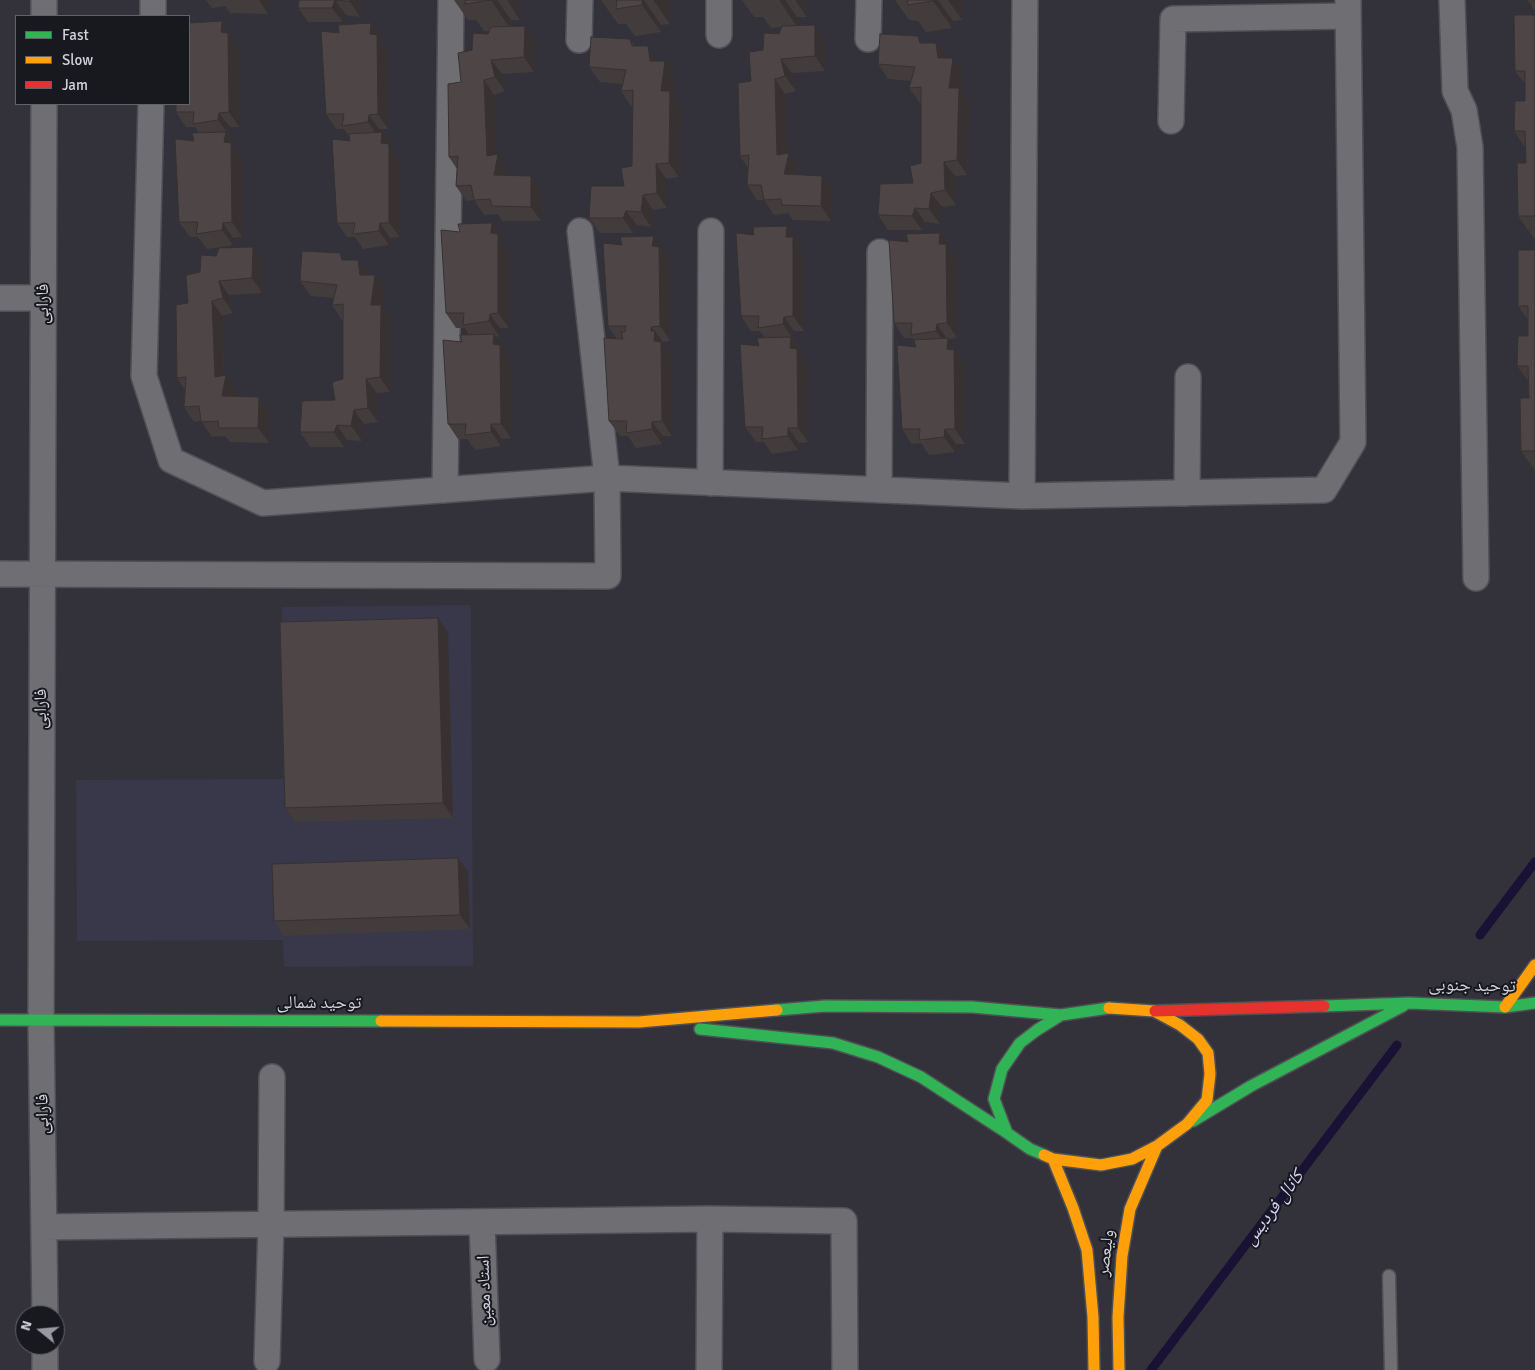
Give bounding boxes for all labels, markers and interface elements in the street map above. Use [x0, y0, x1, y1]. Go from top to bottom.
legend [15, 15, 190, 105]
text: Fast [62, 26, 89, 44]
text: Slow [62, 51, 93, 69]
text: Jam [62, 76, 88, 94]
street label: فارابی [32, 284, 54, 324]
street label: فارابی [30, 689, 52, 729]
street label: توحید جنوبی [1428, 974, 1516, 998]
street label: توحید شمالی [276, 992, 362, 1014]
street label: فارابی [32, 1093, 54, 1135]
water label: کانال فردیس [1239, 1166, 1309, 1250]
street label: ولیعصر [1092, 1228, 1120, 1278]
street label: استاد معين [473, 1255, 497, 1327]
north arrow [15, 1305, 65, 1355]
text: N [17, 1319, 36, 1333]

